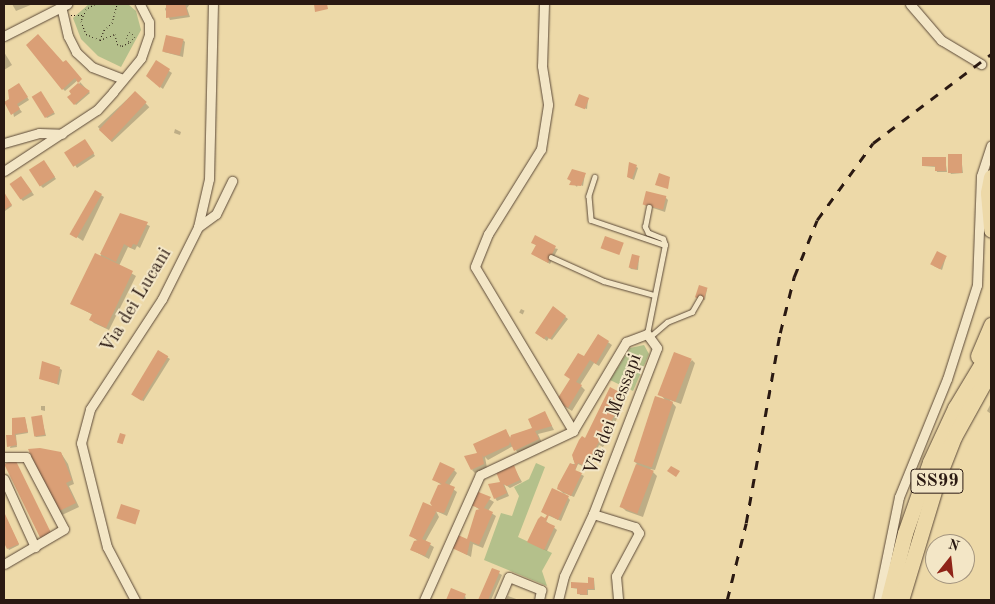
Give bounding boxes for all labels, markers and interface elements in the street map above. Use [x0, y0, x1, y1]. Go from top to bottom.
street label: Via dei Lucani [97, 244, 177, 358]
street label: Via dei Messapi [580, 351, 648, 479]
road number: SS99 [910, 466, 964, 496]
north arrow [925, 534, 975, 584]
text: N [947, 537, 961, 554]

